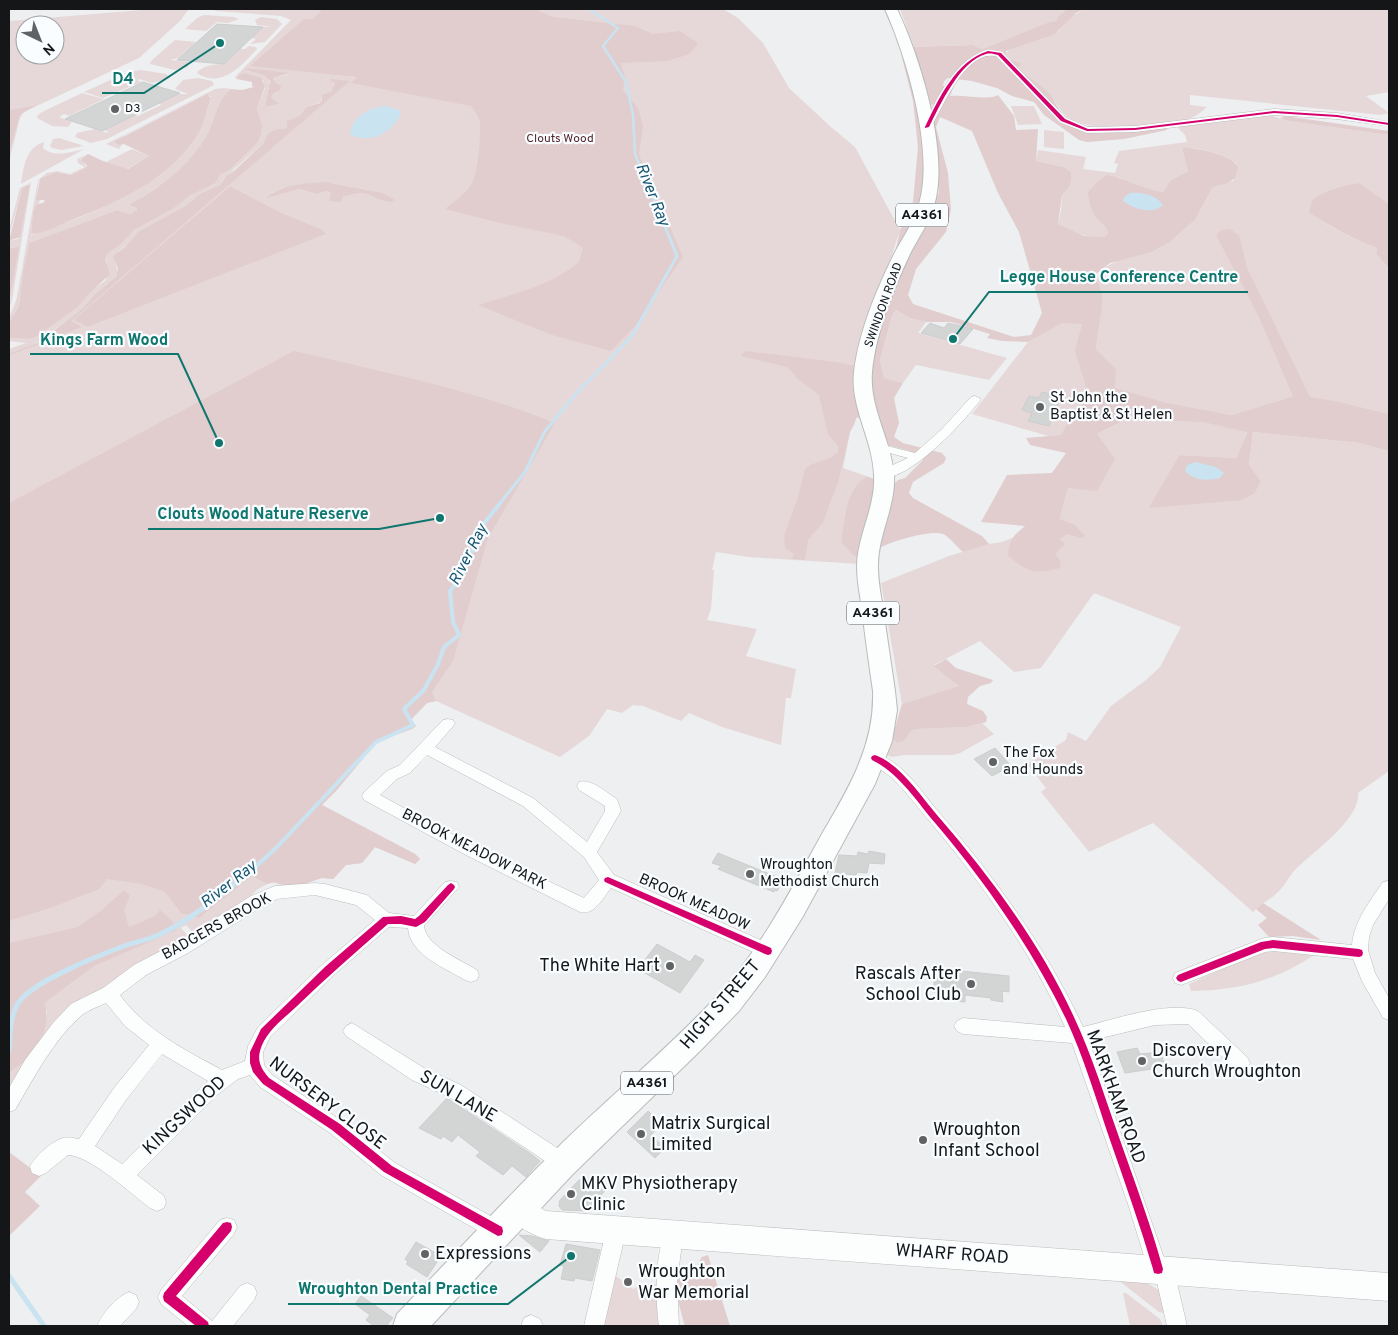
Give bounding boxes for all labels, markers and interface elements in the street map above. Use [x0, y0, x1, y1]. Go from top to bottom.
north arrow [15, 15, 65, 65]
text: N [38, 39, 57, 58]
callout: D4 [102, 62, 144, 93]
text: D4 [112, 70, 134, 90]
place label: D3 [125, 101, 140, 117]
marker: D3 [109, 103, 121, 115]
park label: Clouts Wood [526, 131, 594, 147]
water label: River Ray [630, 161, 674, 231]
road number: A4361 [896, 204, 948, 226]
street label: SWINDON ROAD [861, 260, 907, 350]
callout: Legge House Conference Centre [989, 261, 1248, 292]
text: Legge House Conference Centre [1000, 268, 1238, 288]
callout: Kings Farm Wood [30, 323, 178, 354]
text: Kings Farm Wood [40, 331, 168, 351]
place label: St John the Baptist & St Helen [1050, 389, 1173, 425]
marker: St John the Baptist & St Helen [1034, 401, 1046, 413]
callout: Clouts Wood Nature Reserve [148, 498, 379, 529]
text: Clouts Wood Nature Reserve [157, 505, 369, 525]
water label: River Ray [445, 519, 494, 589]
road number: A4361 [847, 602, 899, 624]
place label: The Fox and Hounds [1003, 744, 1083, 780]
marker: The Fox and Hounds [987, 756, 999, 768]
street label: BROOK MEADOW PARK [398, 805, 550, 895]
water label: River Ray [197, 856, 263, 913]
place label: Wroughton Methodist Church [760, 856, 879, 892]
marker: Wroughton Methodist Church [744, 868, 756, 880]
street label: BROOK MEADOW [636, 870, 752, 936]
street label: BADGERS BROOK [159, 889, 275, 965]
place label: The White Hart [539, 955, 660, 978]
street label: HIGH STREET [676, 955, 766, 1055]
marker: The White Hart [664, 960, 676, 972]
place label: Rascals After School Club [855, 963, 961, 1007]
marker: Rascals After School Club [965, 978, 977, 990]
street label: MARKHAM ROAD [1080, 1027, 1150, 1167]
place label: Discovery Church Wroughton [1152, 1040, 1301, 1084]
street label: NURSERY CLOSE [264, 1052, 390, 1156]
marker: Discovery Church Wroughton [1136, 1055, 1148, 1067]
street label: SUN LANE [415, 1066, 501, 1128]
street label: KINGSWOOD [138, 1071, 232, 1161]
road number: A4361 [621, 1072, 673, 1094]
place label: Matrix Surgical Limited [651, 1113, 771, 1157]
place label: Wroughton Infant School [933, 1119, 1040, 1163]
marker: Matrix Surgical Limited [635, 1128, 647, 1140]
marker: Wroughton Infant School [917, 1134, 929, 1146]
place label: MKV Physiotherapy Clinic [581, 1173, 738, 1217]
marker: MKV Physiotherapy Clinic [565, 1188, 577, 1200]
street label: WHARF ROAD [894, 1240, 1010, 1270]
place label: Expressions [435, 1243, 531, 1266]
marker: Expressions [419, 1248, 431, 1260]
place label: Wroughton War Memorial [638, 1261, 749, 1305]
callout: Wroughton Dental Practice [288, 1273, 508, 1304]
marker: Wroughton War Memorial [622, 1276, 634, 1288]
text: Wroughton Dental Practice [298, 1280, 498, 1300]

